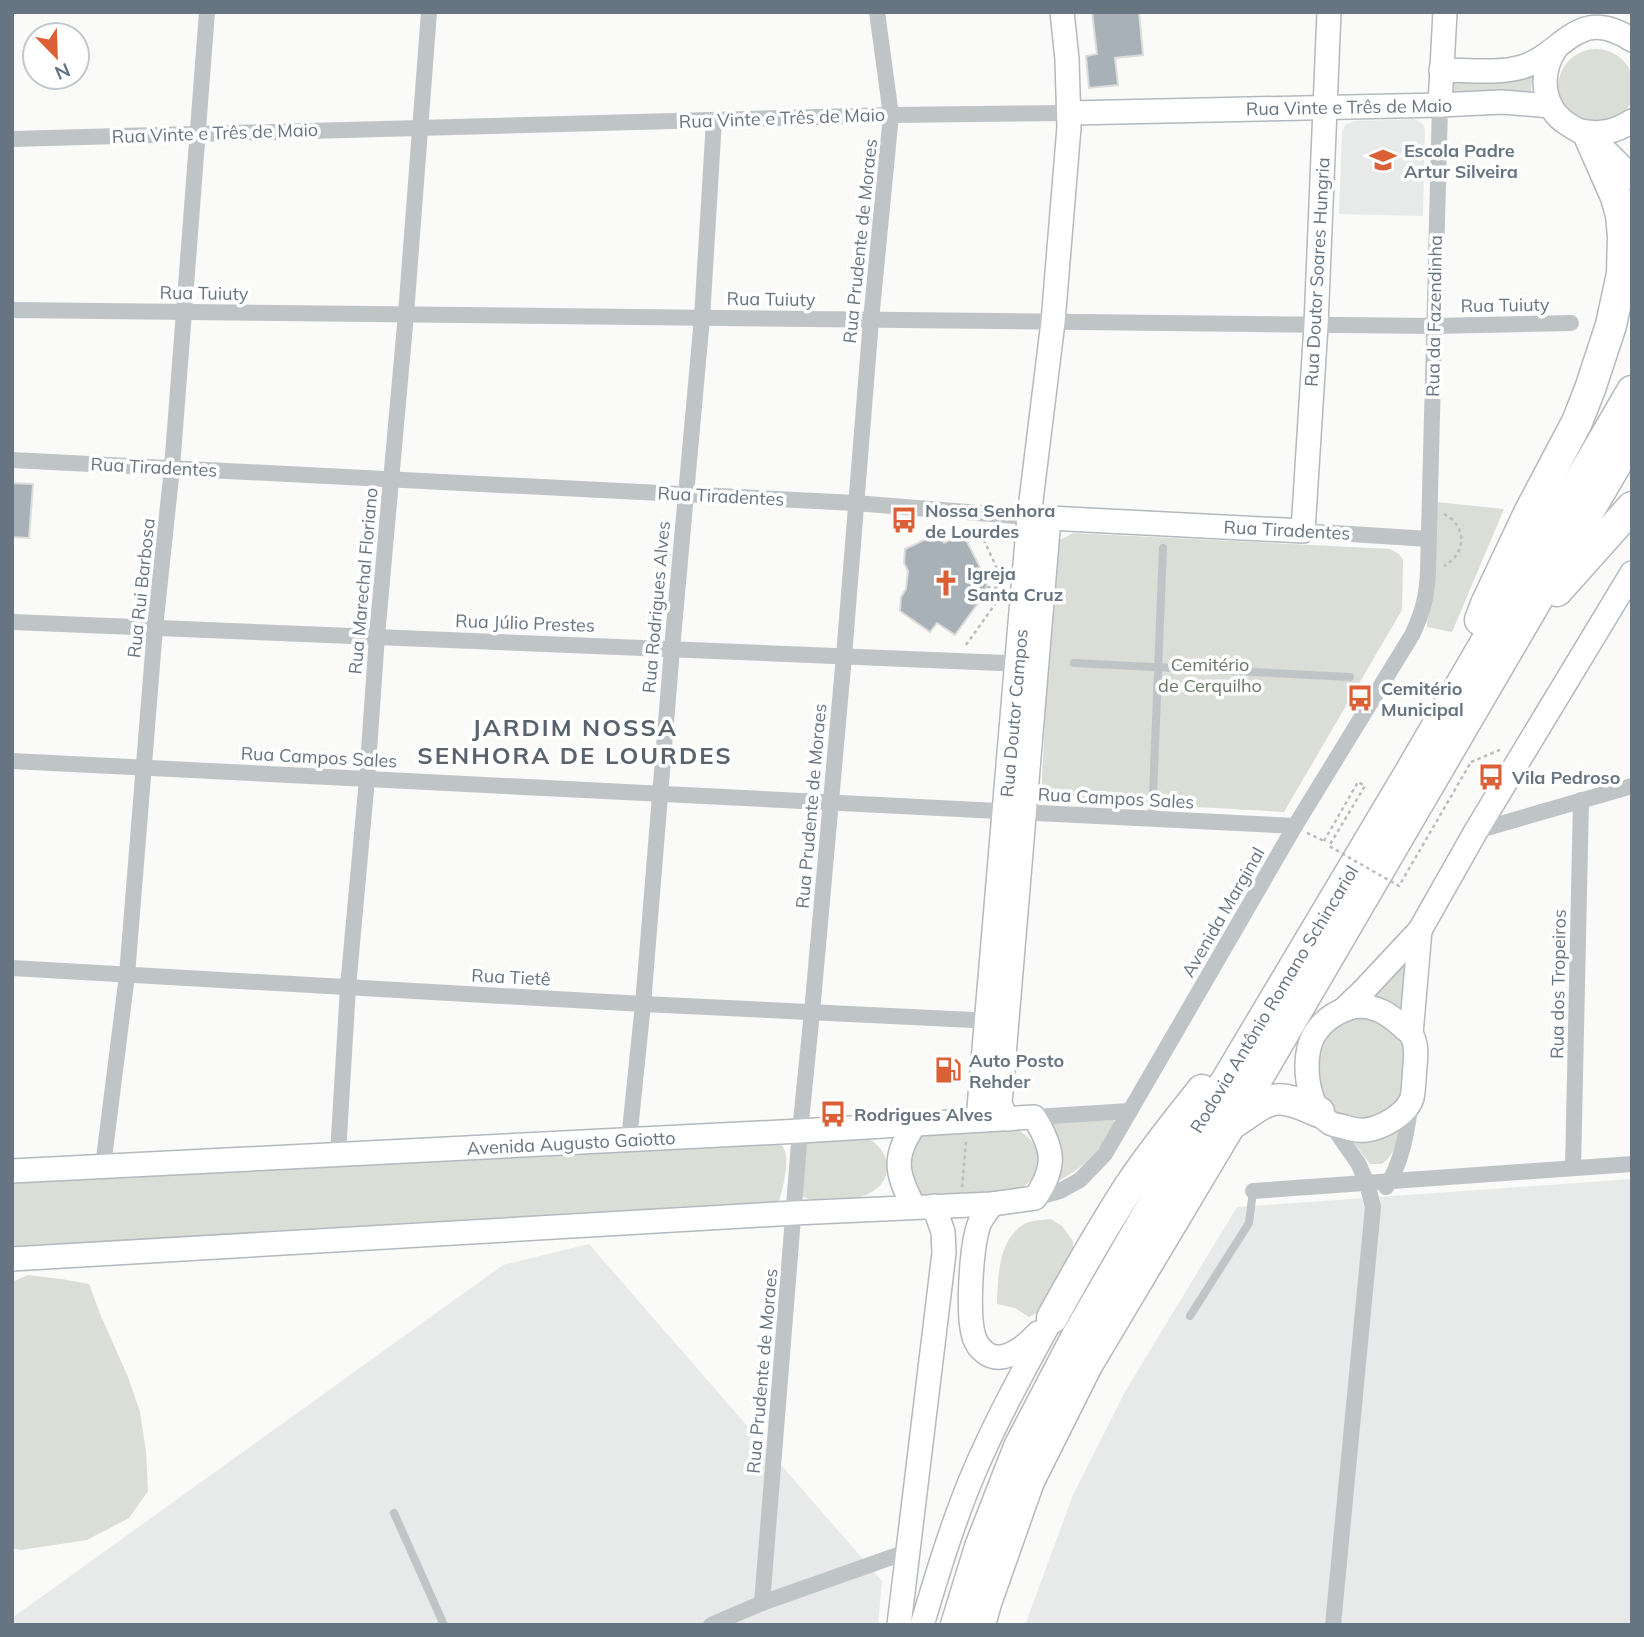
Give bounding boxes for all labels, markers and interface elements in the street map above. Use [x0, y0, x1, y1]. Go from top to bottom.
north arrow [21, 21, 91, 91]
text: N [51, 58, 74, 85]
street label: Rua Vinte e Três de Maio [1246, 94, 1452, 120]
street label: Rua Vinte e Três de Maio [678, 103, 886, 133]
street label: Rua Vinte e Três de Maio [111, 118, 319, 148]
street label: Rua Prudente de Moraes [838, 137, 882, 344]
place label: Escola Padre Artur Silveira [1404, 139, 1518, 183]
school or university icon: Escola Padre Artur Silveira [1368, 145, 1398, 175]
street label: Rua Doutor Soares Hungria [1300, 157, 1334, 387]
street label: Rua da Fazendinha [1421, 235, 1447, 397]
street label: Rua Tuiuty [159, 281, 249, 305]
street label: Rua Tuiuty [726, 287, 816, 311]
street label: Rua Tuiuty [1460, 293, 1550, 317]
street label: Rua Tiradentes [90, 452, 218, 482]
street label: Rua Tiradentes [657, 481, 785, 511]
street label: Rua Marechal Floriano [343, 487, 383, 675]
place label: Nossa Senhora de Lourdes [925, 499, 1055, 543]
bus stop icon: Nossa Senhora de Lourdes [889, 505, 919, 535]
street label: Rua Tiradentes [1223, 515, 1351, 545]
street label: Rua Rui Barbosa [122, 517, 160, 659]
street label: Rua Rodrigues Alves [637, 520, 675, 694]
place label: Igreja Santa Cruz [967, 562, 1063, 606]
church icon: Igreja Santa Cruz [931, 568, 961, 598]
street label: Rua Júlio Prestes [455, 609, 595, 637]
street label: Rua Doutor Campos [995, 628, 1033, 798]
park label: Cemitério de Cerquilho [1158, 653, 1262, 697]
place label: Cemitério Municipal [1381, 677, 1464, 721]
bus stop icon: Cemitério Municipal [1345, 683, 1375, 713]
street label: Rua Prudente de Moraes [791, 703, 831, 909]
district label: JARDIM NOSSA SENHORA DE LOURDES [417, 712, 733, 770]
street label: Rua Campos Sales [240, 741, 398, 773]
bus stop icon: Vila Pedroso [1476, 762, 1506, 792]
place label: Vila Pedroso [1511, 766, 1620, 789]
street label: Rua Campos Sales [1037, 782, 1195, 814]
street label: Avenida Marginal [1176, 843, 1270, 981]
street label: Rodovia Antônio Romano Schincariol [1185, 861, 1363, 1137]
street label: Rua dos Tropeiros [1545, 909, 1571, 1059]
street label: Rua Tietê [471, 963, 551, 991]
place label: Auto Posto Rehder [969, 1049, 1064, 1093]
fuel station icon: Auto Posto Rehder [933, 1055, 963, 1085]
bus stop icon: Rodrigues Alves [818, 1099, 848, 1129]
place label: Rodrigues Alves [854, 1103, 992, 1126]
street label: Avenida Augusto Gaiotto [466, 1126, 676, 1160]
street label: Rua Prudente de Moraes [742, 1268, 782, 1474]

